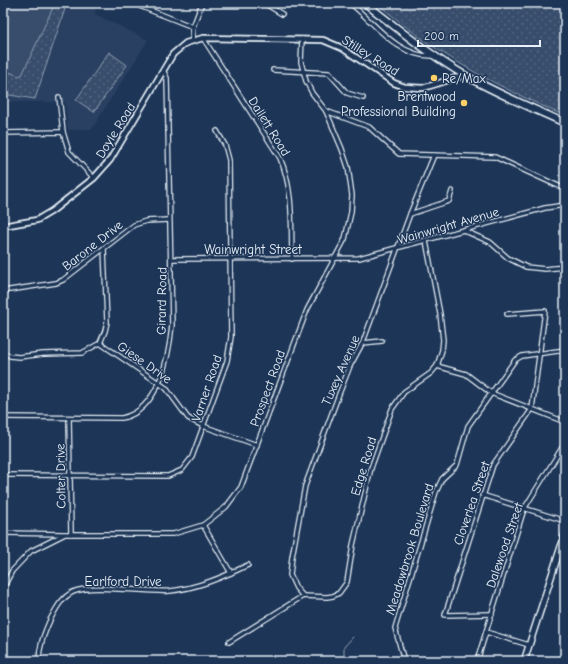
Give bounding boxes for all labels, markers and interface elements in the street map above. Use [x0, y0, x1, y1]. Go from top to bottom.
scale bar [418, 22, 540, 48]
text: 200 m [424, 29, 459, 43]
street label: Stilley Road [340, 32, 402, 79]
place label: Re/Max [442, 71, 486, 86]
marker: Re/Max [429, 73, 439, 83]
place label: Brentwood Professional Building [341, 89, 456, 119]
street label: Dallett Road [245, 94, 294, 159]
marker: Brentwood Professional Building [459, 98, 469, 108]
street label: Doyle Road [92, 100, 138, 161]
street label: Wainwright Avenue [396, 204, 501, 247]
street label: Barone Drive [59, 217, 126, 274]
street label: Wainwright Street [204, 242, 303, 257]
street label: Girard Road [153, 267, 170, 335]
street label: Tuxey Avenue [318, 332, 363, 408]
street label: Giese Drive [115, 338, 175, 387]
street label: Prospect Road [247, 348, 288, 428]
street label: Varner Road [188, 353, 225, 423]
street label: Edge Road [347, 435, 380, 497]
street label: Colter Drive [52, 443, 69, 509]
street label: Cloverlea Street [450, 458, 493, 547]
street label: Meadowbrook Boulevard [382, 482, 437, 617]
street label: Dalewood Street [483, 499, 527, 590]
street label: Earlford Drive [85, 574, 162, 589]

